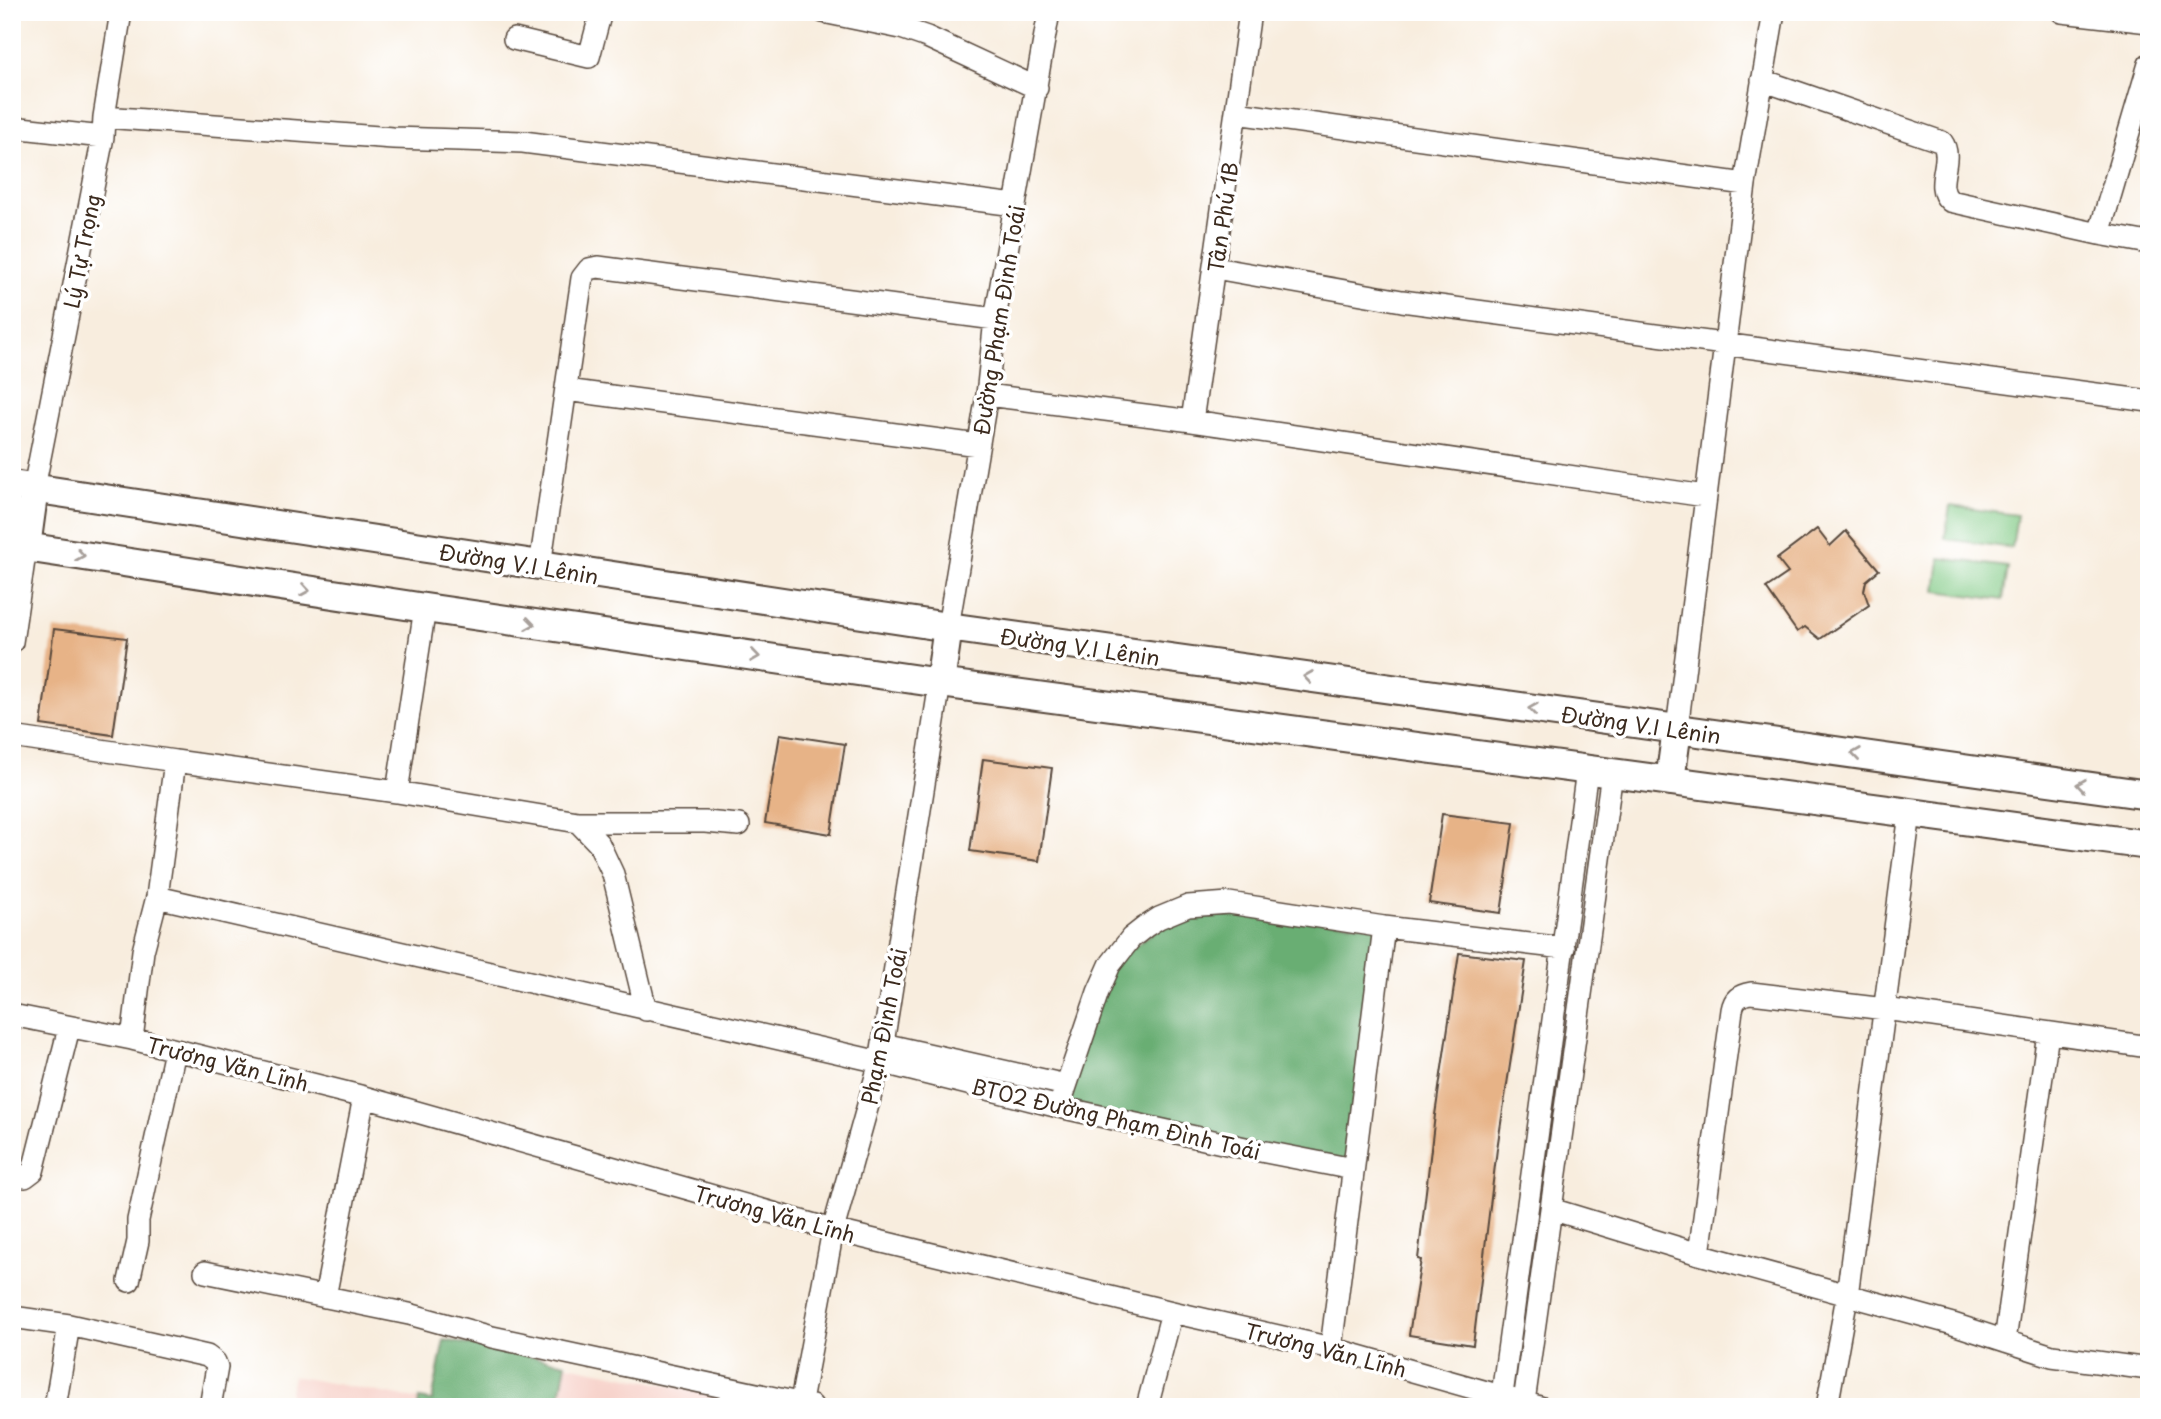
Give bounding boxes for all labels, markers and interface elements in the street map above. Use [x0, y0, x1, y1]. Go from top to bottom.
street label: Tân Phú 1B [1198, 160, 1246, 274]
street label: Lý Tự Trọng [54, 191, 108, 311]
street label: Đường Phạm Đình Toái [964, 203, 1032, 437]
street label: Đường V.I Lênin [437, 535, 601, 591]
one-way arrow [74, 547, 86, 562]
one-way arrow [299, 582, 310, 597]
one-way arrow [524, 616, 535, 631]
street label: Đường V.I Lênin [998, 619, 1162, 673]
one-way arrow [749, 648, 761, 663]
one-way arrow [1302, 670, 1314, 685]
street label: Đường V.I Lênin [1559, 697, 1723, 751]
one-way arrow [1528, 702, 1539, 717]
one-way arrow [1850, 747, 1862, 762]
one-way arrow [2075, 778, 2087, 793]
street label: Phạm Đình Toái [852, 945, 914, 1107]
street label: Trương Văn Lĩnh [144, 1027, 312, 1099]
street label: BT02 Đường Phạm Đình Toái [968, 1069, 1264, 1167]
street label: Trương Văn Lĩnh [691, 1176, 859, 1250]
street label: Trương Văn Lĩnh [1242, 1313, 1410, 1385]

